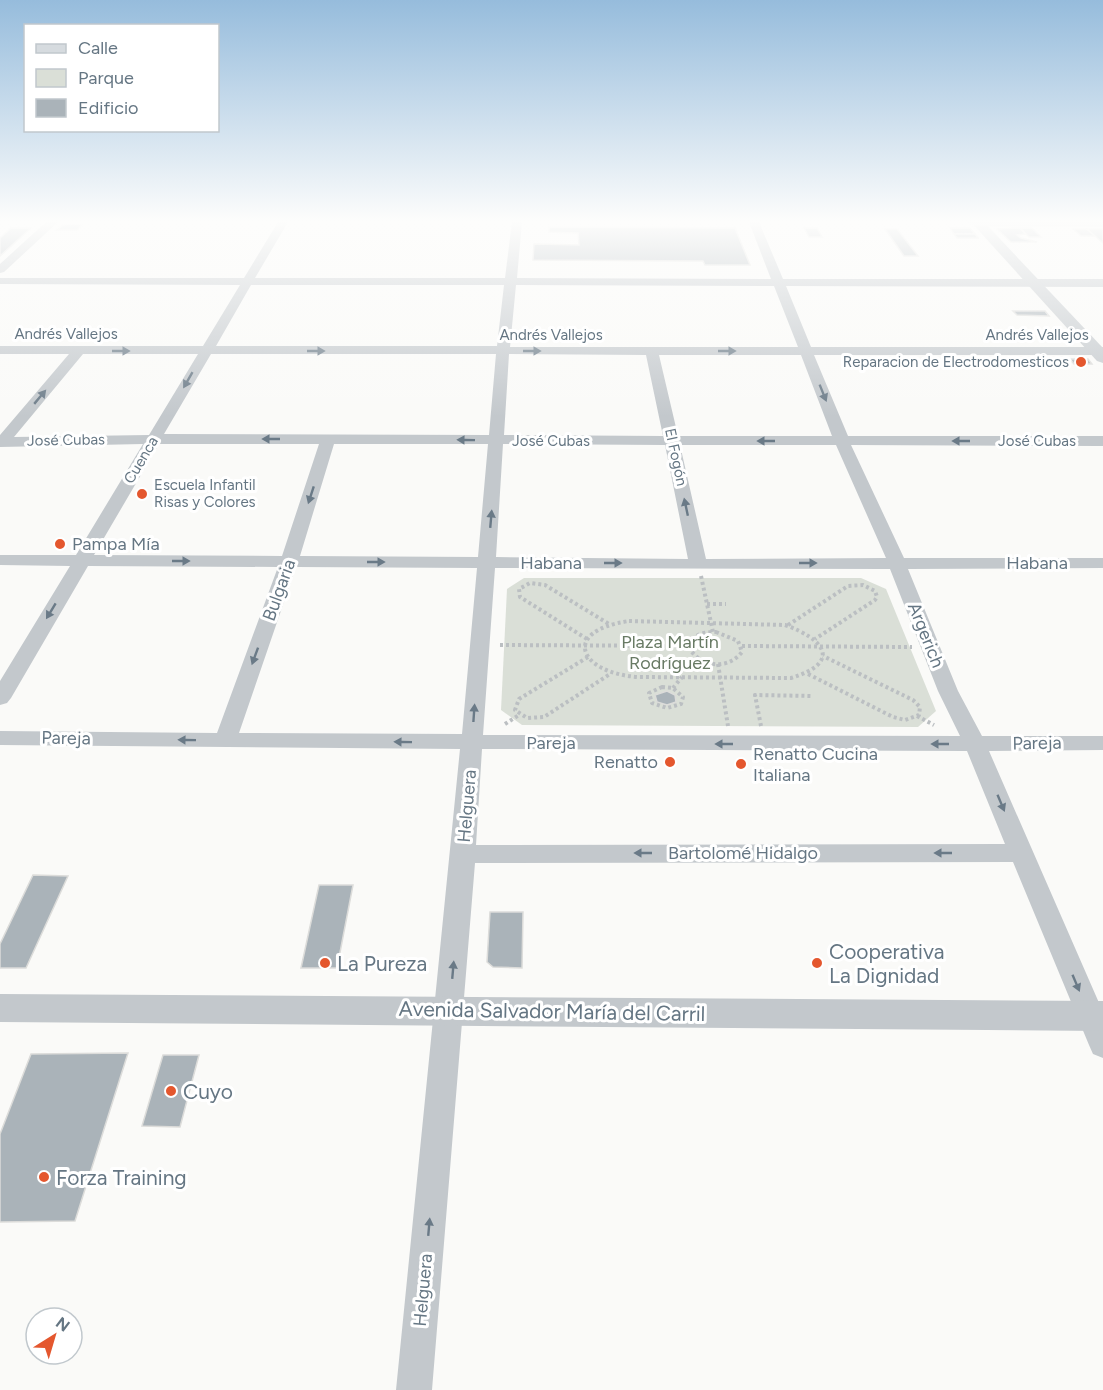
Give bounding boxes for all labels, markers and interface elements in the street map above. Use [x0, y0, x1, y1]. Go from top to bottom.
legend [24, 24, 219, 132]
text: Calle [78, 37, 118, 59]
text: Parque [78, 67, 134, 89]
text: Edificio [78, 97, 139, 119]
street label: Andrés Vallejos [14, 325, 118, 343]
street label: Andrés Vallejos [499, 326, 603, 344]
street label: Andrés Vallejos [985, 326, 1089, 344]
one-way arrow [112, 346, 131, 356]
one-way arrow [307, 346, 326, 356]
one-way arrow [523, 346, 542, 356]
one-way arrow [718, 346, 737, 356]
place label: Reparacion de Electrodomesticos [843, 353, 1069, 371]
marker: Reparacion de Electrodomesticos [1074, 355, 1088, 369]
one-way arrow [183, 372, 193, 389]
one-way arrow [818, 385, 828, 403]
one-way arrow [33, 389, 46, 405]
street label: El Fogón [661, 427, 691, 487]
street label: José Cubas [27, 430, 105, 450]
street label: José Cubas [512, 432, 590, 450]
street label: José Cubas [998, 432, 1076, 450]
street label: Cuenca [120, 433, 162, 487]
one-way arrow [261, 434, 280, 444]
one-way arrow [456, 435, 475, 445]
one-way arrow [756, 436, 775, 446]
one-way arrow [951, 436, 970, 446]
place label: Escuela Infantil Risas y Colores [154, 476, 256, 511]
one-way arrow [306, 486, 315, 504]
marker: Escuela Infantil Risas y Colores [135, 487, 149, 501]
one-way arrow [681, 497, 690, 516]
one-way arrow [486, 509, 496, 528]
place label: Pampa Mía [72, 533, 160, 555]
marker: Pampa Mía [53, 537, 67, 551]
street label: Habana [520, 552, 582, 574]
street label: Habana [1006, 552, 1068, 574]
one-way arrow [172, 556, 191, 566]
street label: Bulgaria [258, 556, 300, 624]
one-way arrow [367, 557, 386, 567]
one-way arrow [604, 558, 623, 568]
one-way arrow [799, 558, 818, 568]
street label: Argerich [903, 599, 949, 671]
one-way arrow [46, 603, 56, 620]
park label: Plaza Martín Rodríguez [621, 631, 719, 674]
one-way arrow [250, 647, 260, 665]
one-way arrow [470, 704, 479, 723]
street label: Pareja [41, 727, 91, 749]
street label: Pareja [526, 732, 576, 754]
street label: Pareja [1012, 732, 1062, 754]
one-way arrow [177, 735, 196, 745]
one-way arrow [393, 737, 412, 747]
one-way arrow [714, 739, 733, 749]
one-way arrow [930, 739, 949, 749]
place label: Renatto Cucina Italiana [753, 743, 878, 786]
place label: Renatto [594, 751, 658, 773]
marker: Renatto [663, 755, 677, 769]
marker: Renatto Cucina Italiana [734, 757, 748, 771]
street label: Helguera [453, 769, 481, 843]
one-way arrow [996, 795, 1006, 813]
street label: Bartolomé Hidalgo [668, 842, 818, 864]
one-way arrow [633, 848, 652, 858]
one-way arrow [933, 848, 952, 858]
place label: Cooperativa La Dignidad [829, 939, 944, 988]
place label: La Pureza [337, 951, 427, 976]
marker: La Pureza [318, 956, 332, 970]
marker: Cooperativa La Dignidad [810, 956, 824, 970]
one-way arrow [448, 961, 458, 980]
one-way arrow [1072, 974, 1081, 992]
street label: Avenida Salvador María del Carril [398, 996, 706, 1026]
place label: Cuyo [183, 1079, 233, 1104]
marker: Cuyo [164, 1084, 178, 1098]
place label: Forza Training [56, 1165, 187, 1190]
marker: Forza Training [37, 1170, 51, 1184]
one-way arrow [424, 1218, 434, 1237]
street label: Helguera [409, 1253, 437, 1327]
north arrow [24, 1306, 84, 1366]
text: N [52, 1313, 73, 1336]

